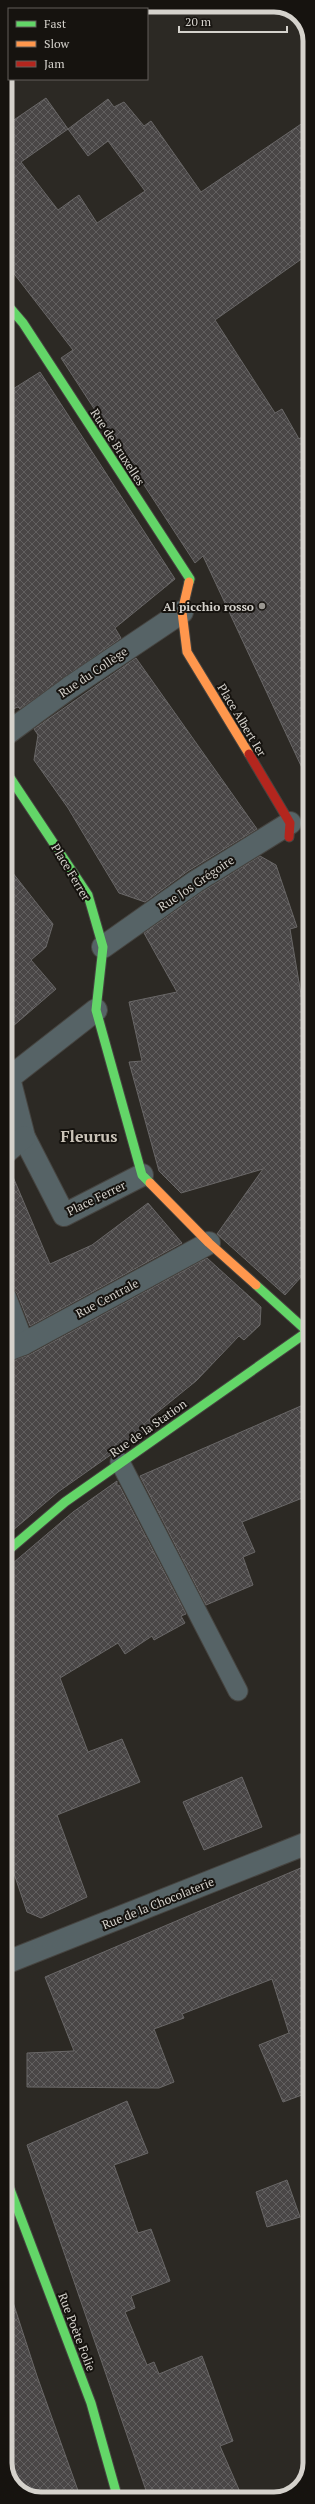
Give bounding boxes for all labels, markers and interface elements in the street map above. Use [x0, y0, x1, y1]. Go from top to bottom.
legend [8, 8, 148, 80]
scale bar [179, 8, 287, 34]
text: 20 m [185, 14, 212, 29]
text: Fast [44, 16, 67, 31]
text: Slow [44, 36, 70, 51]
text: Jam [44, 56, 65, 71]
street label: Rue de Bruxelles [88, 406, 148, 488]
place label: Al picchio rosso [163, 599, 254, 614]
marker: Al picchio rosso [257, 601, 267, 611]
street label: Rue du Collège [56, 644, 130, 700]
street label: Place Albert Ier [214, 681, 270, 759]
street label: Place Ferrer [48, 841, 94, 903]
street label: Rue Jos Grégoire [155, 852, 237, 914]
district label: Fleurus [60, 1125, 118, 1147]
street label: Place Ferrer [64, 1177, 128, 1219]
street label: Rue Centrale [73, 1275, 141, 1321]
street label: Rue de la Station [107, 1396, 189, 1460]
street label: Rue de la Chocolaterie [100, 1874, 216, 1932]
street label: Rue Poète Folie [55, 2291, 99, 2373]

